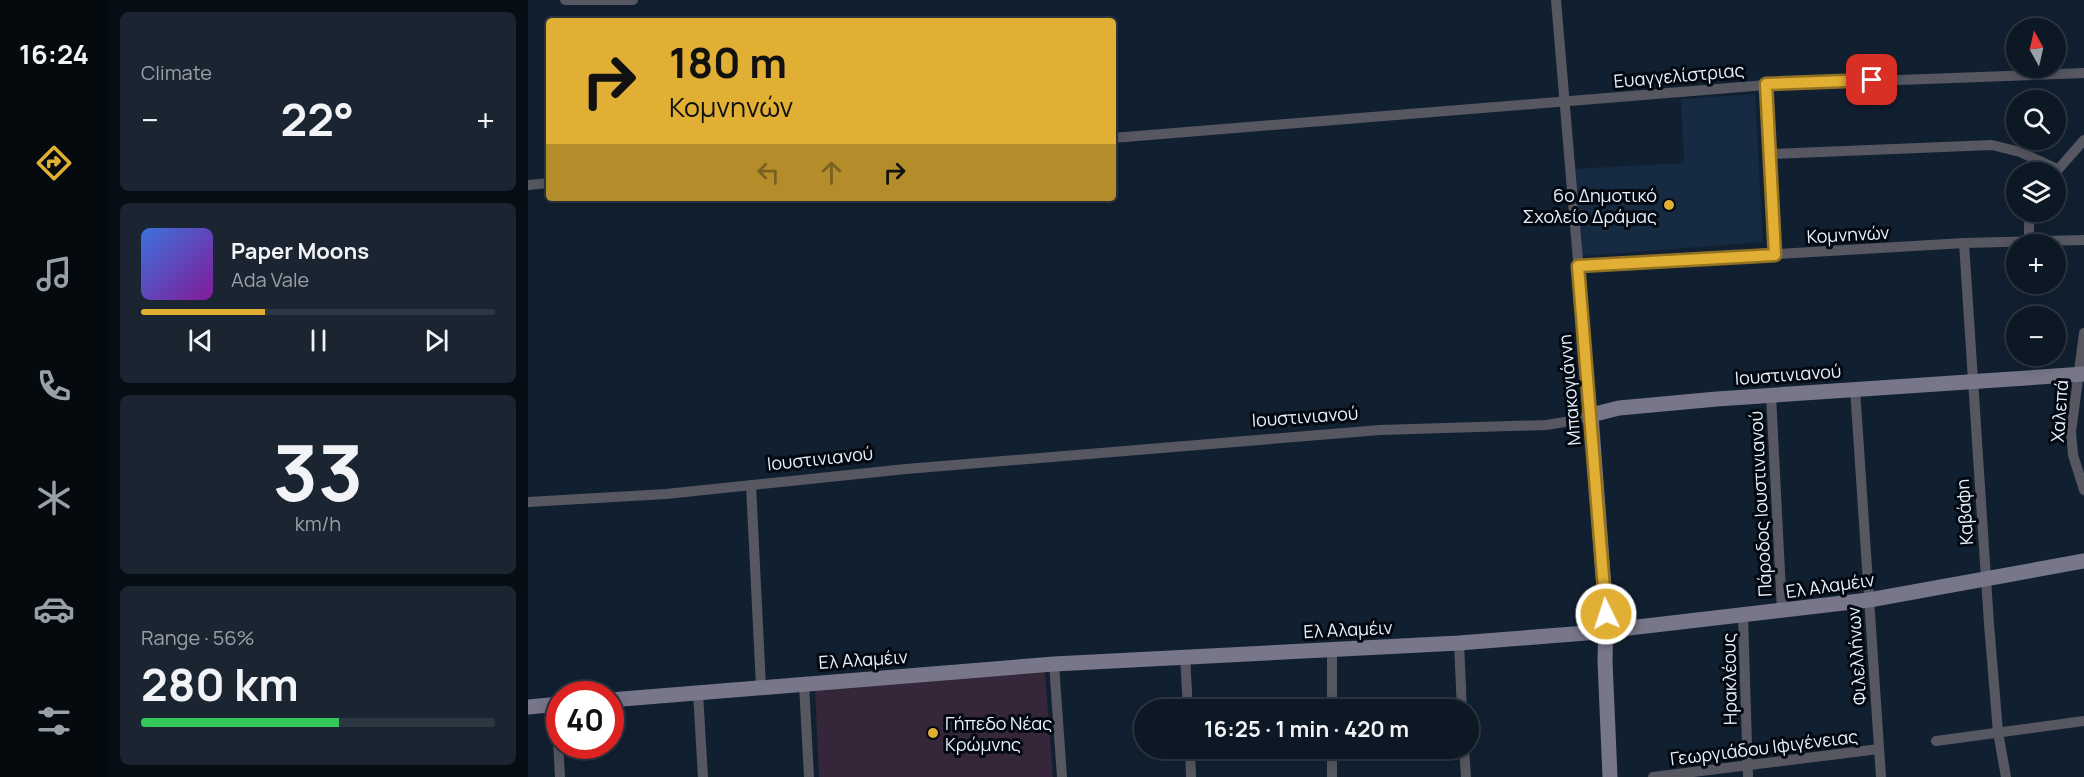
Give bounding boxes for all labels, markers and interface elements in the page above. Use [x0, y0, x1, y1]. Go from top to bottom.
north arrow [2006, 18, 2066, 78]
map controls [2006, 18, 2066, 366]
text: 180 m [669, 33, 787, 91]
text: 16:24 [19, 35, 89, 72]
icon: right [570, 42, 648, 120]
pin [1846, 54, 1897, 105]
street label: Ευαγγελίστριας [1613, 57, 1745, 93]
text: Climate [141, 59, 212, 86]
icon: arrive [1855, 63, 1888, 96]
text: 22° [280, 88, 354, 150]
text: Κομνηνών [669, 88, 793, 125]
button: search [2006, 90, 2066, 150]
text: − [141, 97, 159, 142]
text: + [476, 97, 495, 142]
icon: directions [33, 142, 75, 184]
icon: left [752, 156, 785, 189]
icon: ahead [815, 156, 848, 189]
icon: right [878, 156, 911, 189]
button: layers [2006, 162, 2066, 222]
place label: 6o Δημοτικό Σχολείο Δράμας [1523, 183, 1657, 228]
marker: 6o Δημοτικό Σχολείο Δράμας [1662, 198, 1676, 212]
street label: Κομνηνών [1806, 220, 1890, 248]
button: + [2006, 234, 2066, 294]
text: Paper Moons [231, 236, 369, 266]
icon: music [33, 253, 75, 295]
text: Ada Vale [231, 266, 309, 293]
button: − [2006, 306, 2066, 366]
icon: previous [184, 324, 217, 357]
icon: pause [302, 324, 335, 357]
icon: next [420, 324, 453, 357]
street label: Μπακογιάννη [1552, 333, 1586, 447]
street label: Ιουστινιανού [1734, 358, 1842, 390]
icon: phone [33, 365, 75, 407]
street label: Χαλεπά [2045, 379, 2073, 443]
street label: Ιουστινιανού [1251, 400, 1359, 432]
street label: Πάροδος Ιουστινιανού [1743, 410, 1777, 598]
text: 33 [273, 418, 363, 524]
street label: Ιουστινιανού [766, 440, 874, 476]
icon: climate [33, 477, 75, 519]
street label: Καβάφη [1950, 478, 1978, 546]
text: km/h [295, 510, 341, 537]
street label: Ελ Αλαμέιν [1784, 567, 1876, 603]
position arrow [1574, 582, 1638, 646]
icon: car [33, 588, 75, 630]
street label: Φιλελλήνων [1841, 606, 1871, 706]
street label: Ελ Αλαμέιν [1303, 615, 1393, 643]
text: Range · 56% [141, 624, 255, 651]
street label: Ηρακλέους [1716, 633, 1742, 725]
street label: Ελ Αλαμέιν [818, 644, 908, 674]
text: 280 km [141, 653, 299, 715]
speed limit sign: 40 [546, 681, 624, 759]
icon: filters [33, 700, 75, 742]
place label: Γήπεδο Νέας Κρώμνης [945, 711, 1052, 756]
text: 16:25 · 1 min · 420 m [1204, 714, 1409, 744]
street label: Γεωργιάδου Ιφιγένειας [1669, 724, 1859, 770]
marker: Γήπεδο Νέας Κρώμνης [926, 726, 940, 740]

